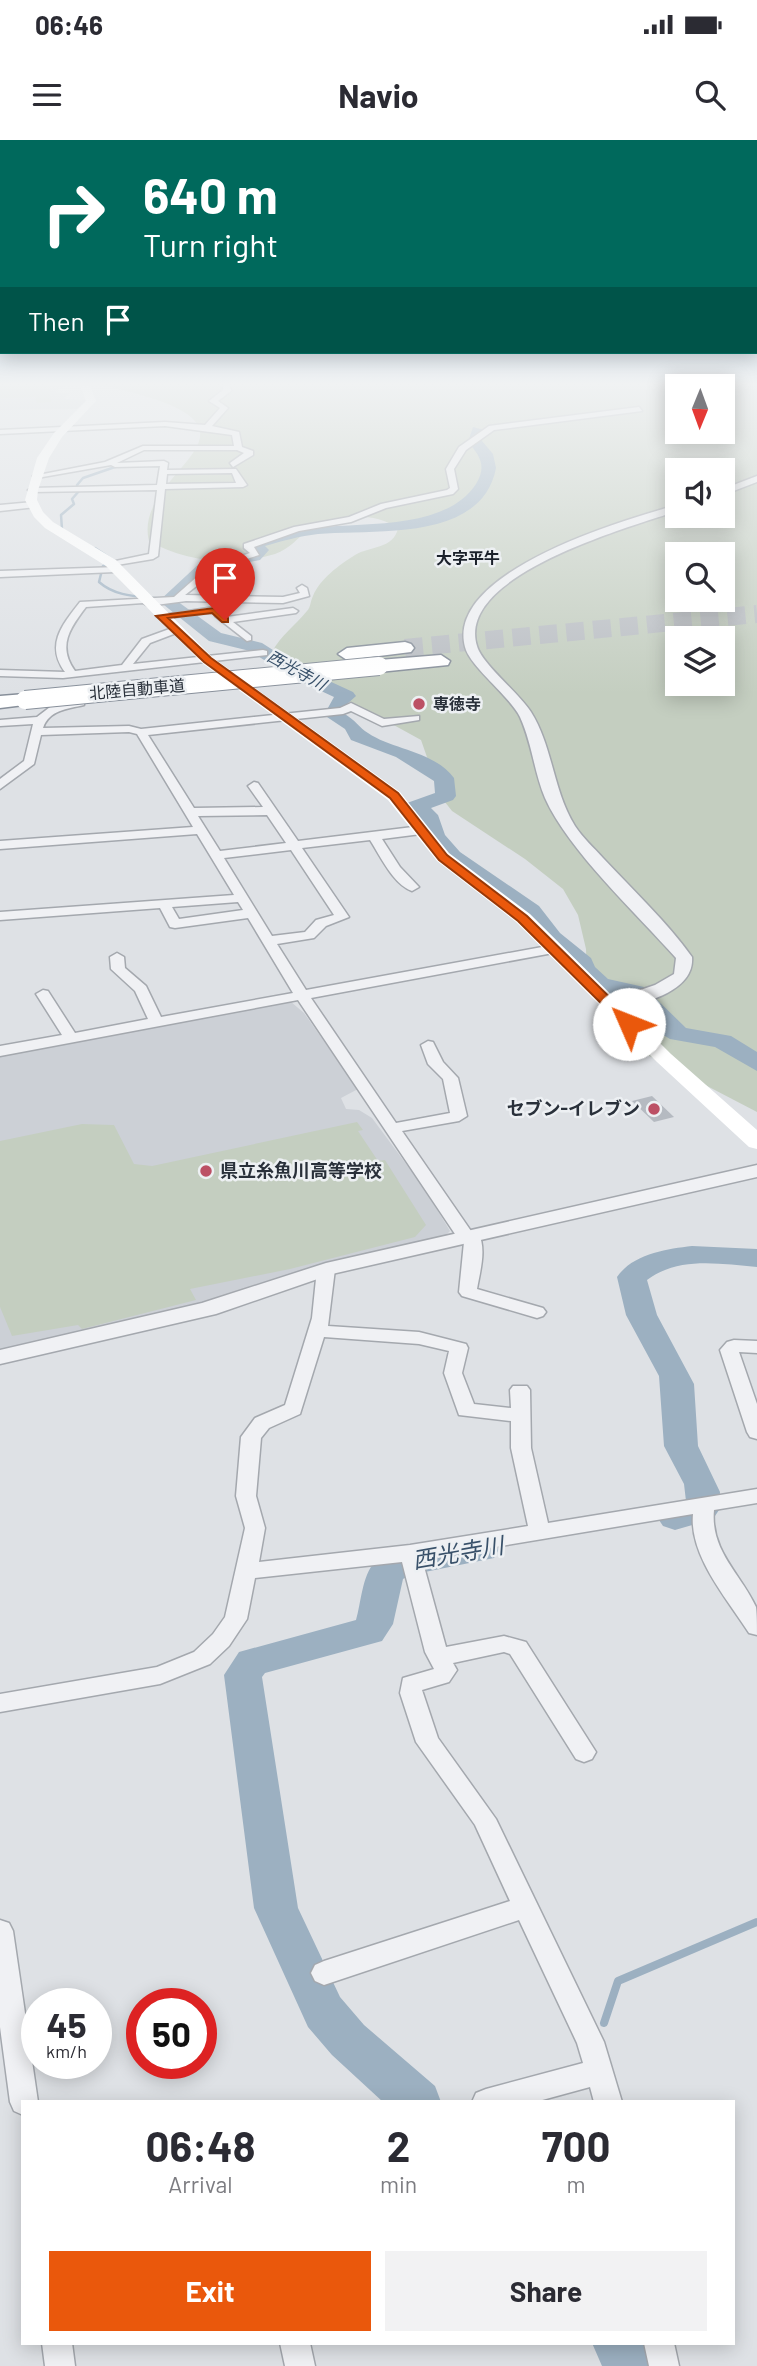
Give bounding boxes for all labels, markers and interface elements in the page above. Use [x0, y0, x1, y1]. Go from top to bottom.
text: 06:46 [35, 9, 103, 40]
icon: menu [28, 76, 66, 114]
text: Navio [338, 76, 419, 114]
icon: search [691, 76, 729, 114]
text: 640 m [143, 165, 278, 224]
icon: right [28, 168, 119, 259]
text: Turn right [143, 225, 278, 263]
icon: arrive [99, 301, 137, 339]
text: Then [28, 305, 85, 336]
north arrow [665, 374, 735, 444]
map controls [665, 374, 735, 696]
button: sound [665, 458, 735, 528]
button: search [665, 542, 735, 612]
pin [195, 548, 255, 620]
district label: 大字平牛 [436, 548, 500, 567]
icon: arrive [206, 559, 244, 597]
button: layers [665, 626, 735, 696]
water label: 西光寺川 [265, 646, 332, 694]
street label: 北陸自動車道 [88, 675, 186, 702]
place label: 専徳寺 [433, 694, 481, 713]
marker: 専徳寺 [411, 696, 427, 712]
position arrow [592, 987, 666, 1061]
place label: セブン-イレブン [507, 1097, 640, 1119]
marker: セブン-イレブン [646, 1101, 662, 1117]
place label: 県立糸魚川高等学校 [220, 1159, 382, 1181]
marker: 県立糸魚川高等学校 [198, 1163, 214, 1179]
water label: 西光寺川 [410, 1530, 509, 1574]
speed limit sign: 50 [126, 1988, 217, 2079]
text: 45 [46, 2003, 87, 2045]
text: km/h [46, 2040, 87, 2062]
text: 06:48 [146, 2120, 255, 2170]
text: 2 [387, 2120, 410, 2170]
text: 700 [542, 2120, 610, 2170]
text: Arrival [168, 2170, 233, 2198]
text: min [380, 2170, 417, 2198]
text: m [567, 2170, 586, 2198]
button: Exit [49, 2251, 371, 2331]
button: Share [385, 2251, 707, 2331]

